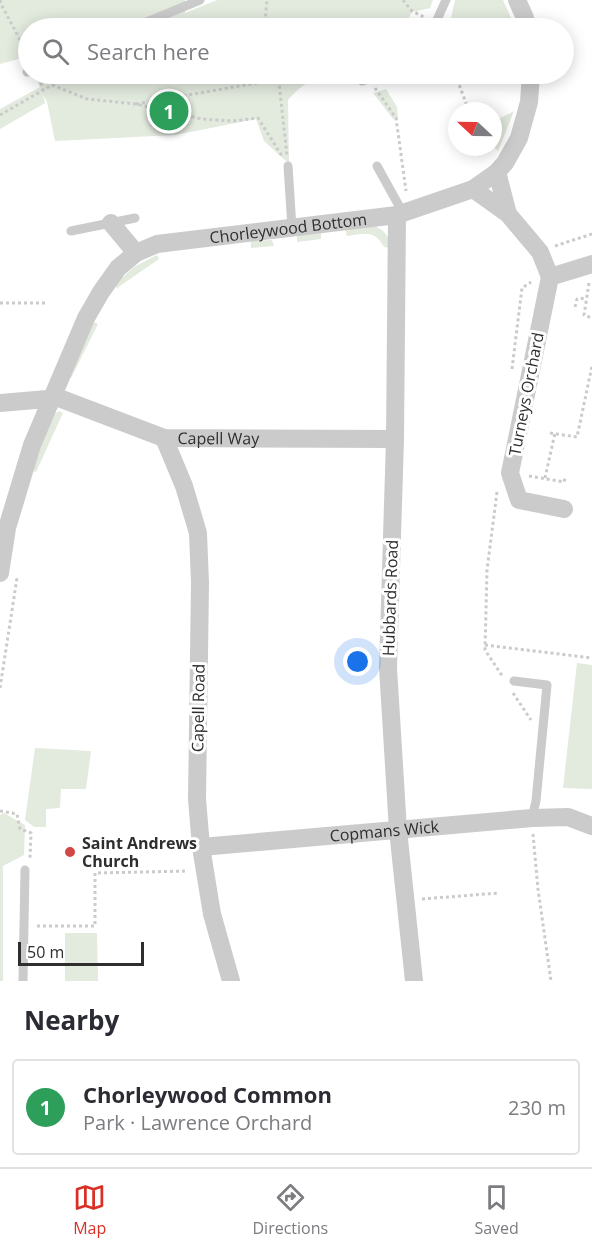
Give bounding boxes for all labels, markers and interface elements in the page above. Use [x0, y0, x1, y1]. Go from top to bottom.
search box [18, 18, 574, 84]
icon: search [39, 35, 72, 68]
text: Search here [87, 36, 210, 66]
pin: 1 [150, 88, 188, 134]
north arrow [448, 102, 502, 156]
street label: Chorleywood Bottom [208, 208, 368, 249]
street label: Turneys Orchard [503, 330, 549, 458]
street label: Capell Way [178, 427, 260, 449]
street label: Hubbards Road [377, 539, 403, 657]
your location [343, 647, 372, 676]
street label: Capell Road [186, 664, 210, 752]
street label: Copmans Wick [329, 815, 440, 847]
place label: Saint Andrews Church [82, 832, 197, 872]
marker: Saint Andrews Church [63, 845, 77, 859]
scale bar [18, 939, 144, 966]
text: 50 m [27, 941, 64, 963]
text: Nearby [24, 1002, 119, 1038]
text: Chorleywood Common [83, 1079, 332, 1109]
text: 1 [40, 1094, 51, 1121]
text: 230 m [508, 1094, 566, 1121]
text: Park · Lawrence Orchard [83, 1109, 312, 1136]
tab: Map [73, 1181, 106, 1239]
tab: Directions [253, 1181, 328, 1239]
tab: Saved [474, 1181, 519, 1239]

